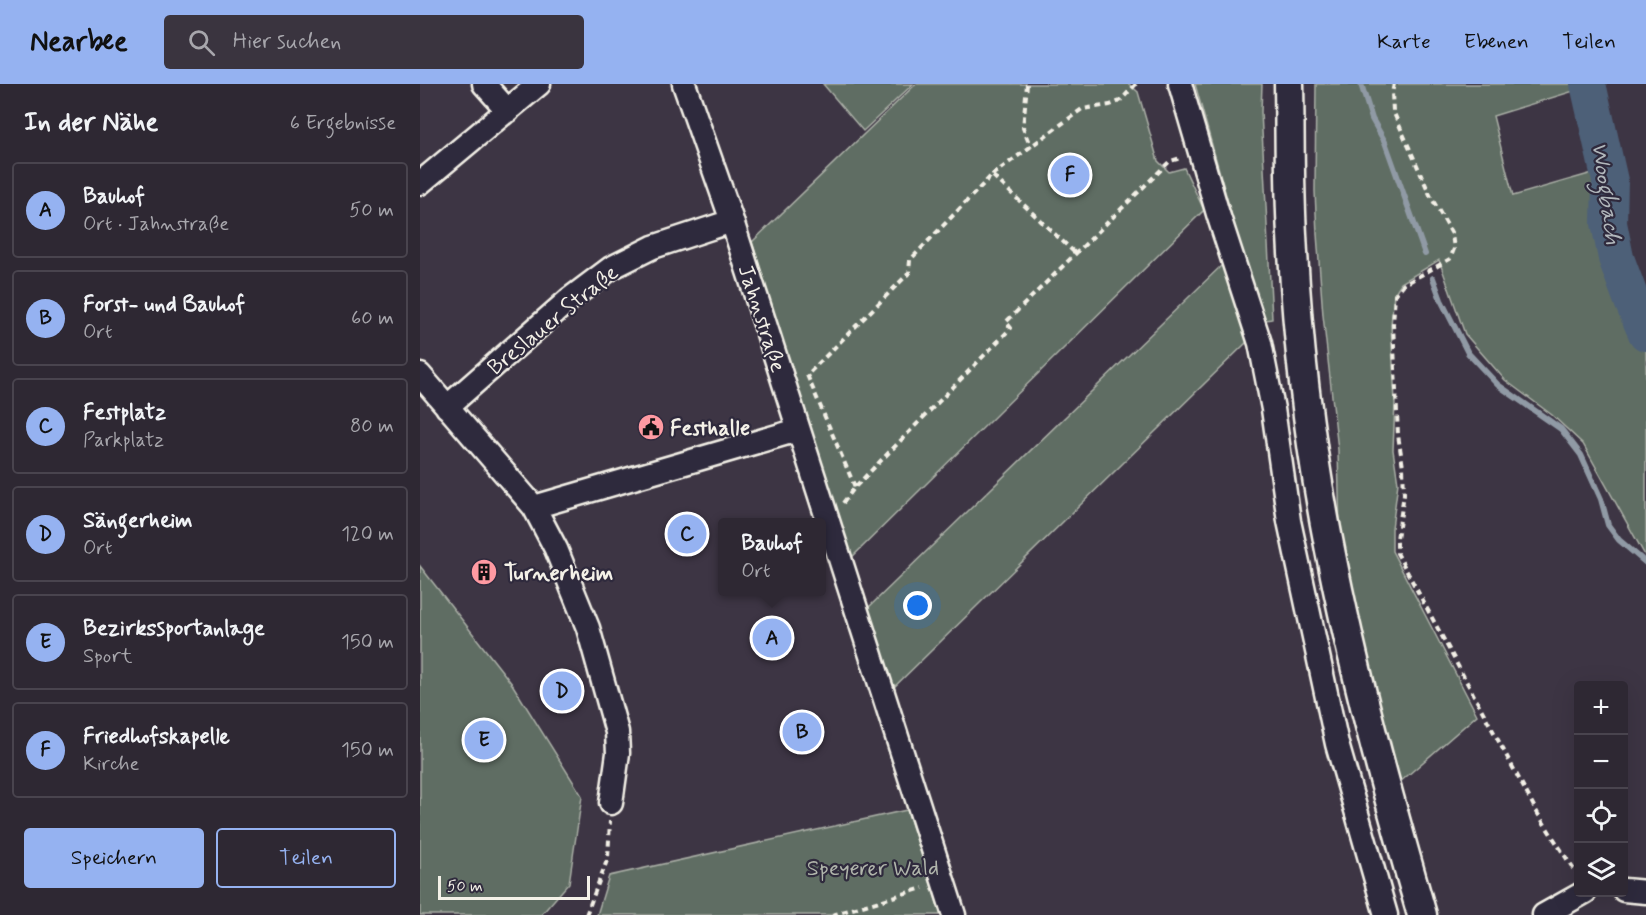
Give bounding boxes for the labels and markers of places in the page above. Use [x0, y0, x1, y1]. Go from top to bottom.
pin: F [1050, 152, 1090, 197]
public building icon: Festhalle [636, 412, 666, 442]
place label: Festhalle [670, 415, 750, 443]
pin: C [668, 512, 706, 556]
building icon: Turnerheim [469, 557, 499, 587]
place label: Turnerheim [504, 560, 613, 588]
pin: A [752, 616, 792, 660]
pin: D [542, 668, 582, 714]
pin: B [782, 710, 821, 754]
pin: E [464, 718, 504, 762]

